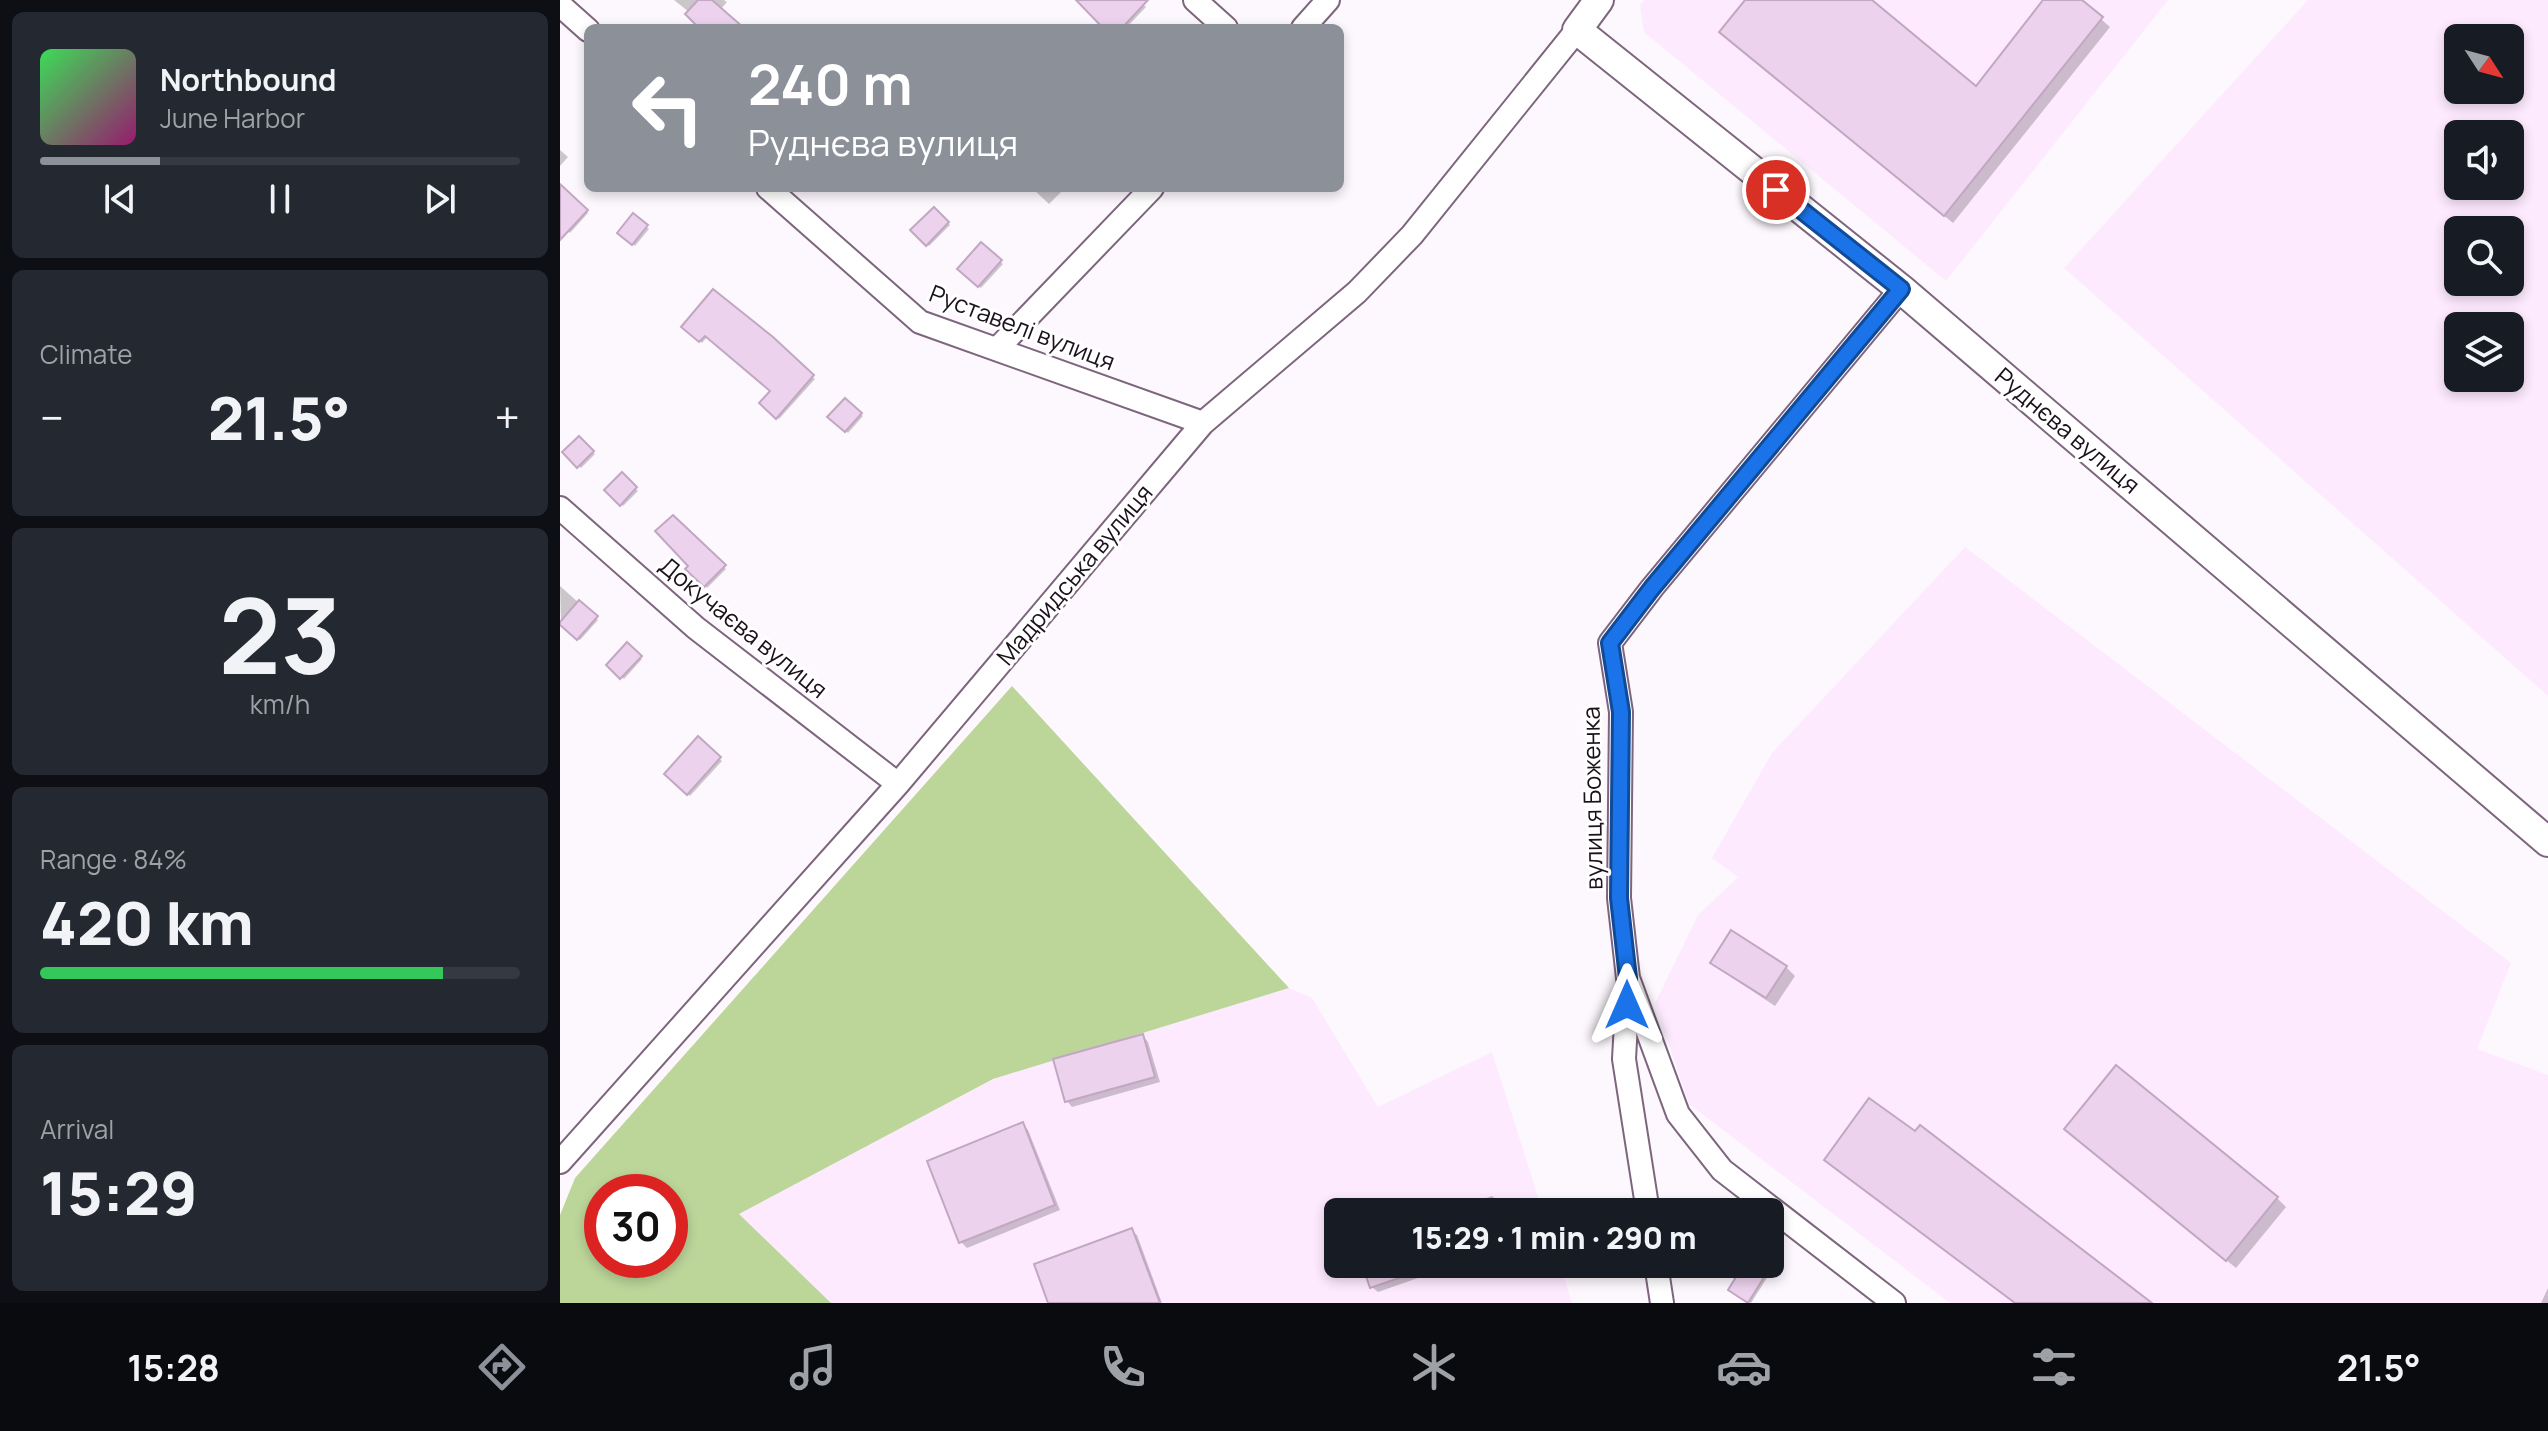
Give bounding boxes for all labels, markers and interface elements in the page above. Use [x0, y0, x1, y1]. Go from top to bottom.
north arrow [2444, 24, 2524, 104]
map controls [2444, 24, 2524, 392]
text: 240 m [748, 45, 913, 122]
icon: left [616, 56, 720, 160]
text: Northbound [160, 59, 337, 100]
text: June Harbor [160, 100, 305, 136]
text: Руднєва вулиця [748, 118, 1018, 167]
button: sound [2444, 120, 2524, 200]
pin [1742, 156, 1810, 224]
icon: arrive [1754, 168, 1798, 212]
icon: previous [98, 177, 142, 221]
icon: pause [258, 177, 302, 221]
icon: next [418, 177, 462, 221]
button: search [2444, 216, 2524, 296]
street label: Руставелі вулиця [925, 276, 1120, 377]
button: layers [2444, 312, 2524, 392]
text: Climate [40, 336, 132, 372]
street label: Руднєва вулиця [1988, 359, 2148, 500]
text: 21.5° [208, 376, 351, 458]
text: − [40, 387, 64, 447]
text: + [495, 387, 520, 447]
street label: Мадридська вулиця [988, 477, 1159, 672]
street label: Докучаєва вулиця [653, 549, 835, 705]
text: 23 [219, 563, 341, 705]
text: km/h [250, 686, 310, 722]
street label: вулиця Боженка [1573, 706, 1610, 890]
text: Range · 84% [40, 841, 187, 877]
text: 420 km [40, 881, 254, 963]
position arrow [1585, 963, 1669, 1047]
text: Arrival [40, 1111, 114, 1147]
text: 15:29 [40, 1151, 198, 1233]
speed limit sign: 30 [584, 1174, 688, 1278]
text: 15:29 · 1 min · 290 m [1411, 1217, 1697, 1258]
icon: directions [474, 1339, 530, 1395]
icon: music [785, 1339, 841, 1395]
icon: phone [1095, 1339, 1151, 1395]
icon: climate [1406, 1339, 1462, 1395]
icon: car [1716, 1339, 1772, 1395]
icon: filters [2026, 1339, 2082, 1395]
text: 15:28 [127, 1343, 220, 1392]
text: 21.5° [2337, 1343, 2421, 1392]

